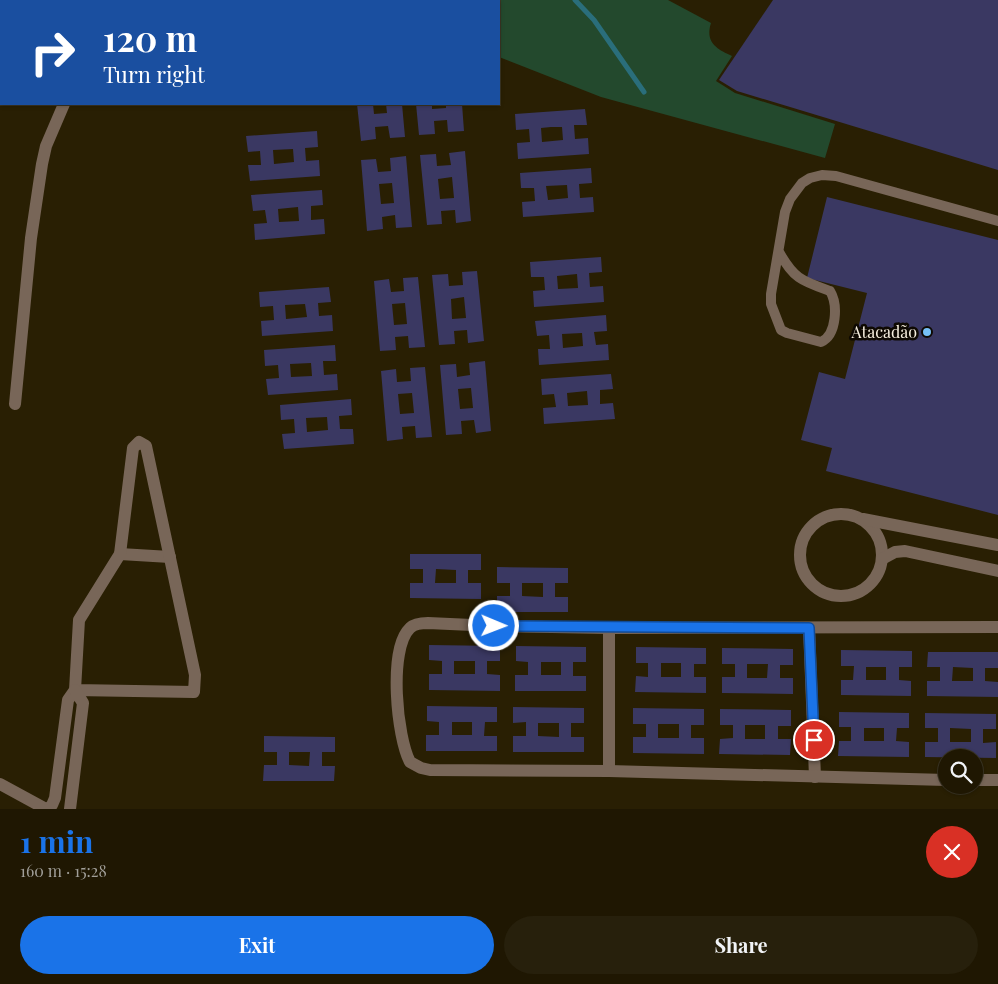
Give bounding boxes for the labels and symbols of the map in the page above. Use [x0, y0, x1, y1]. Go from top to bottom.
place label: Atacadão [851, 321, 917, 342]
marker: Atacadão [921, 326, 933, 338]
position arrow [467, 599, 519, 651]
pin [793, 719, 835, 761]

